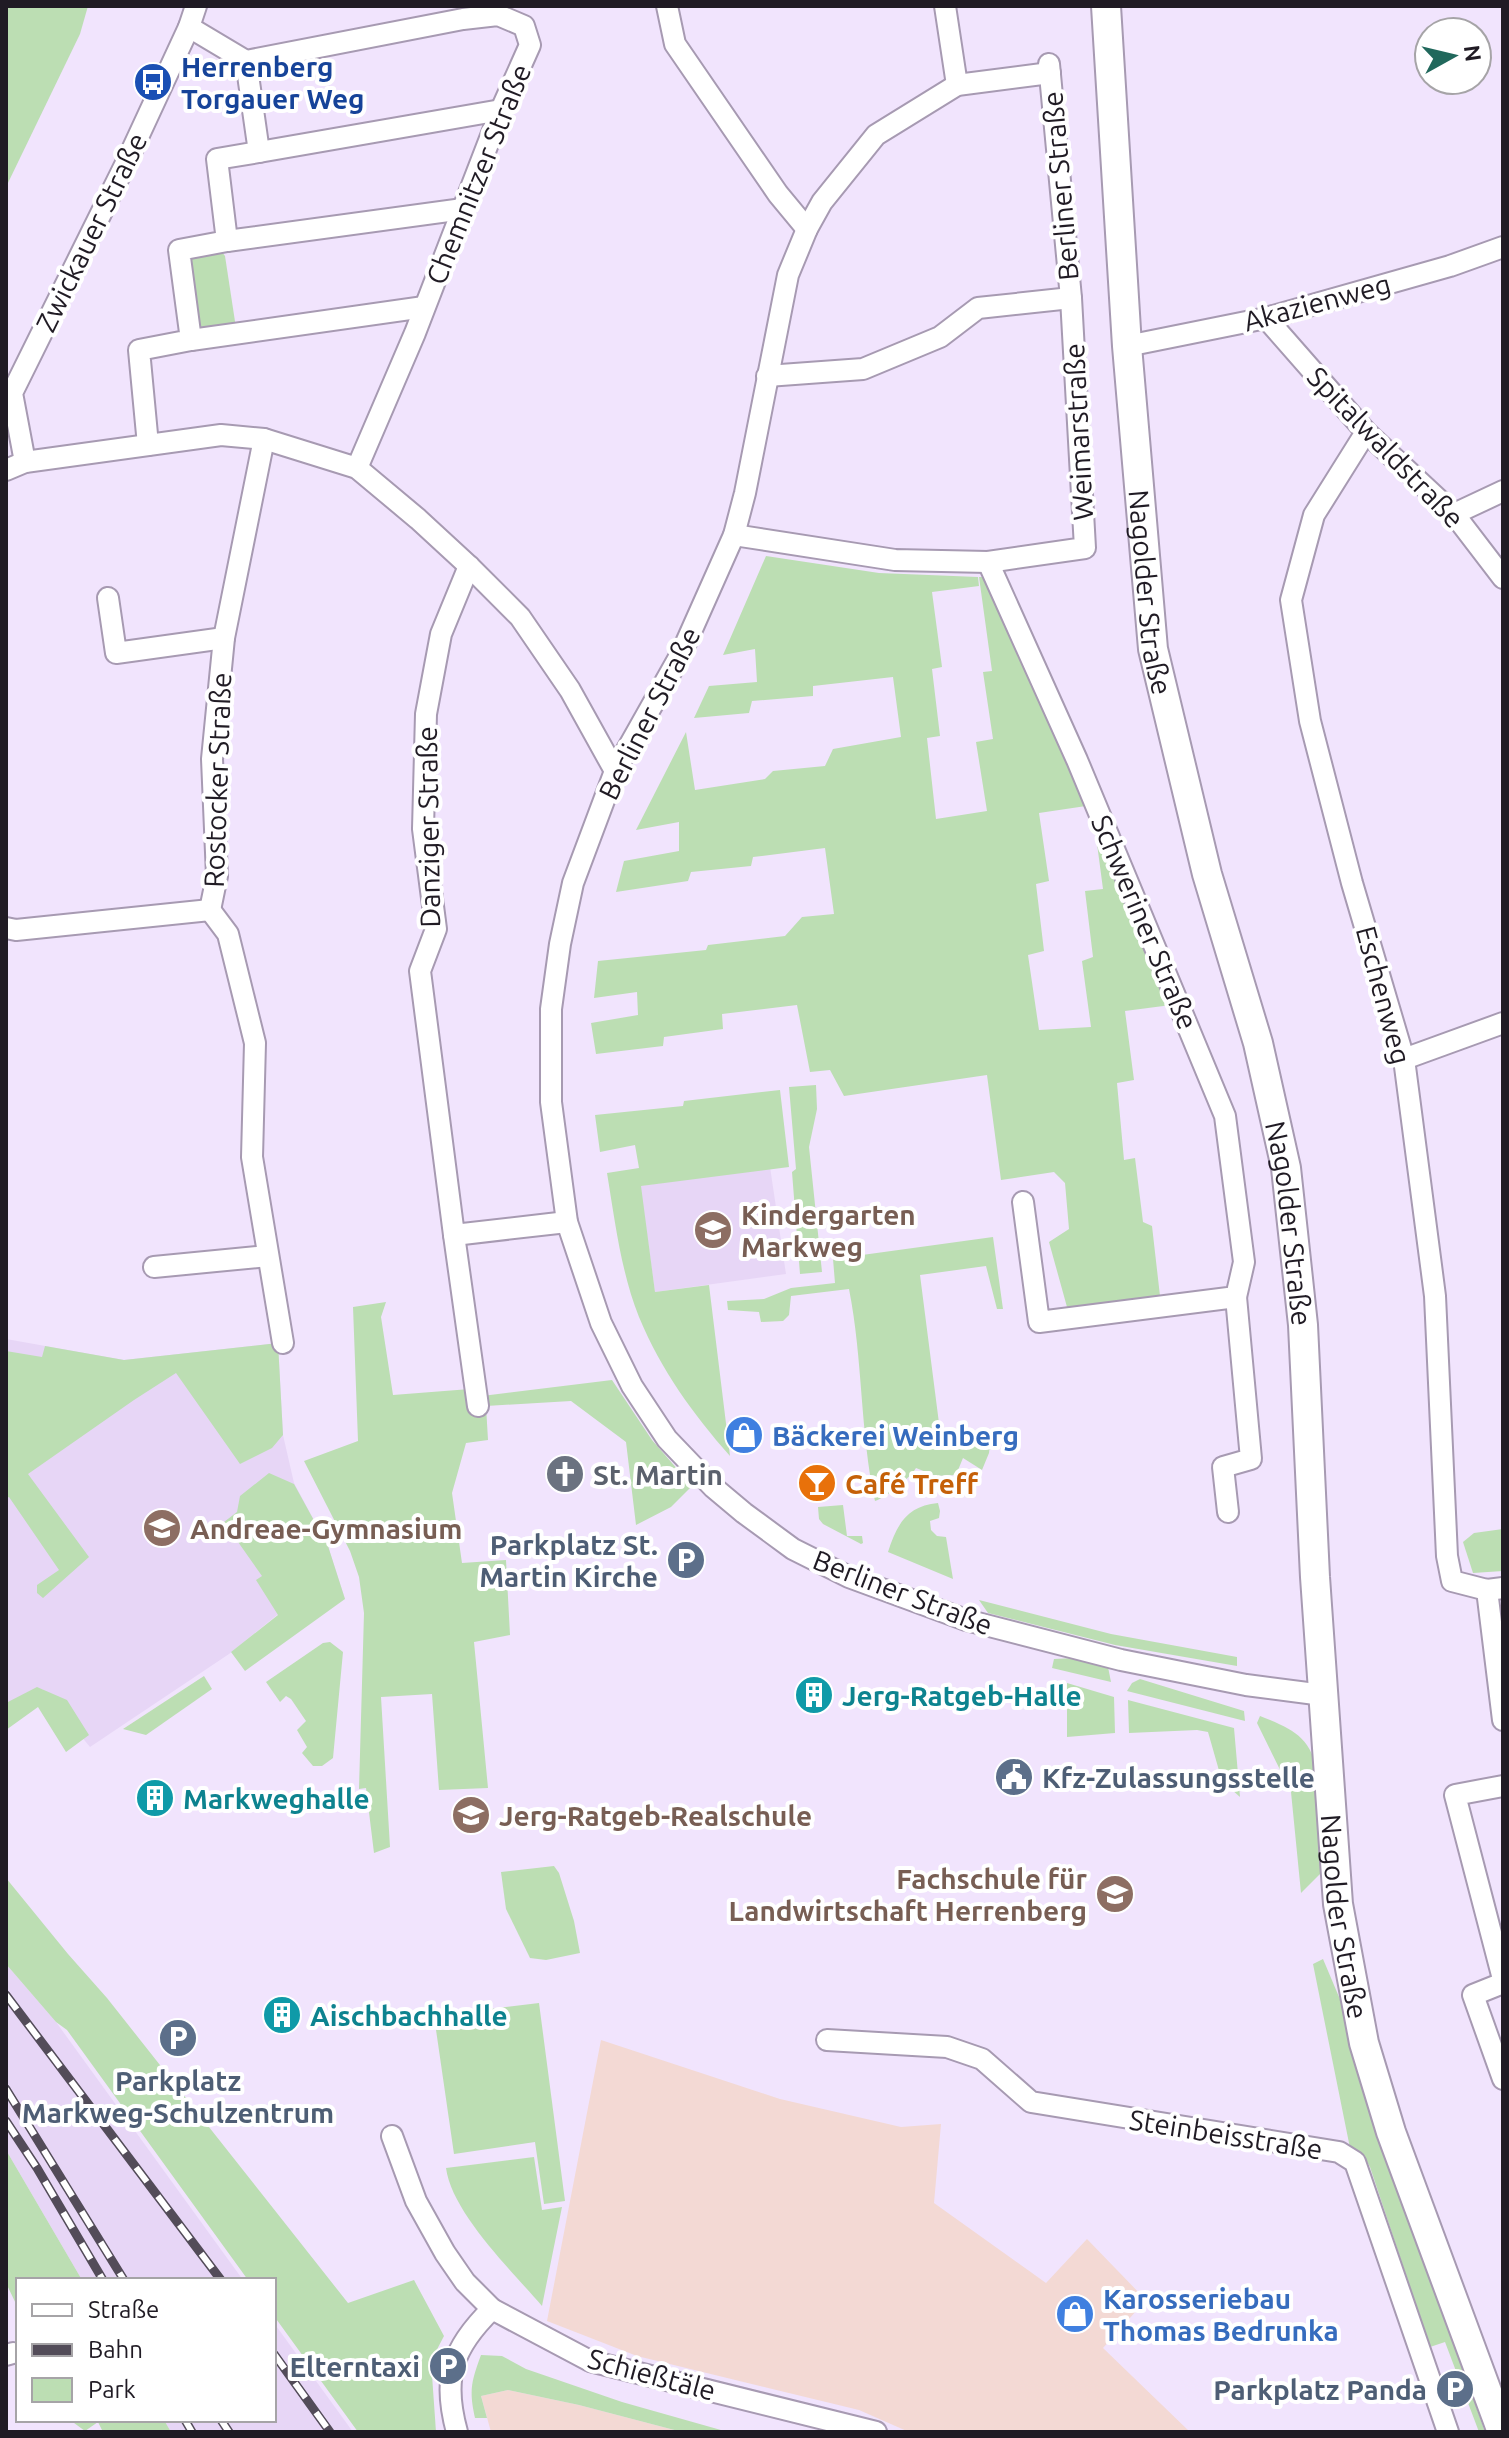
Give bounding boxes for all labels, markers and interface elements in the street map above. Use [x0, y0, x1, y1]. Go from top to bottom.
north arrow [1413, 16, 1493, 96]
text: N [1460, 43, 1487, 63]
place label: Herrenberg Torgauer Weg [181, 51, 365, 114]
street label: Chemnitzer Straße [420, 59, 536, 289]
bus stop icon: Herrenberg Torgauer Weg [132, 61, 174, 103]
street label: Berliner Straße [1036, 90, 1084, 282]
street label: Zwickauer Straße [29, 128, 153, 336]
street label: Akazienweg [1240, 267, 1394, 337]
street label: Weimarstraße [1058, 343, 1098, 521]
street label: Spitalwaldstraße [1302, 360, 1470, 534]
street label: Nagolder Straße [1124, 488, 1179, 698]
street label: Berliner Straße [592, 622, 706, 804]
street label: Rostocker Straße [198, 672, 236, 888]
street label: Danziger Straße [411, 726, 445, 928]
street label: Schweriner Straße [1086, 810, 1204, 1034]
street label: Eschenweg [1351, 923, 1417, 1067]
street label: Nagolder Straße [1260, 1118, 1318, 1327]
place label: Kindergarten Markweg [741, 1199, 916, 1262]
school or university icon: Kindergarten Markweg [692, 1209, 734, 1251]
shop icon: Bäckerei Weinberg [723, 1414, 765, 1456]
place label: Bäckerei Weinberg [772, 1420, 1019, 1451]
church icon: St. Martin [544, 1453, 586, 1495]
place label: St. Martin [593, 1459, 723, 1490]
bar icon: Café Treff [796, 1462, 838, 1504]
place label: Café Treff [845, 1468, 979, 1499]
school or university icon: Andreae-Gymnasium [141, 1507, 183, 1549]
place label: Andreae-Gymnasium [190, 1513, 462, 1544]
place label: Parkplatz St. Martin Kirche [479, 1529, 658, 1592]
parking icon: Parkplatz St. Martin Kirche [665, 1539, 707, 1581]
street label: Berliner Straße [809, 1544, 997, 1640]
building icon: Jerg-Ratgeb-Halle [793, 1674, 835, 1716]
place label: Jerg-Ratgeb-Halle [842, 1680, 1082, 1711]
public building icon: Kfz-Zulassungsstelle [993, 1756, 1035, 1798]
place label: Kfz-Zulassungsstelle [1042, 1762, 1315, 1793]
building icon: Markweghalle [134, 1777, 176, 1819]
place label: Markweghalle [183, 1783, 370, 1814]
school or university icon: Jerg-Ratgeb-Realschule [450, 1794, 492, 1836]
place label: Jerg-Ratgeb-Realschule [499, 1800, 812, 1831]
street label: Nagolder Straße [1316, 1813, 1375, 2021]
place label: Fachschule für Landwirtschaft Herrenberg [729, 1863, 1087, 1926]
school or university icon: Fachschule für Landwirtschaft Herrenberg [1094, 1873, 1136, 1915]
building icon: Aischbachhalle [261, 1994, 303, 2036]
place label: Aischbachhalle [310, 2000, 508, 2031]
parking icon: Parkplatz Markweg-Schulzentrum [157, 2017, 199, 2059]
place label: Parkplatz Markweg-Schulzentrum [22, 2065, 334, 2128]
street label: Steinbeisstraße [1127, 2103, 1325, 2165]
legend [16, 2278, 276, 2422]
place label: Karosseriebau Thomas Bedrunka [1103, 2283, 1339, 2346]
shop icon: Karosseriebau Thomas Bedrunka [1054, 2293, 1096, 2335]
text: Straße [88, 2296, 159, 2323]
text: Bahn [88, 2336, 143, 2363]
street label: Schießtäle [585, 2342, 719, 2406]
parking icon: Elterntaxi [427, 2345, 469, 2387]
place label: Elterntaxi [289, 2351, 420, 2382]
parking icon: Parkplatz Panda [1434, 2368, 1476, 2410]
place label: Parkplatz Panda [1213, 2374, 1427, 2405]
text: Park [88, 2376, 136, 2403]

